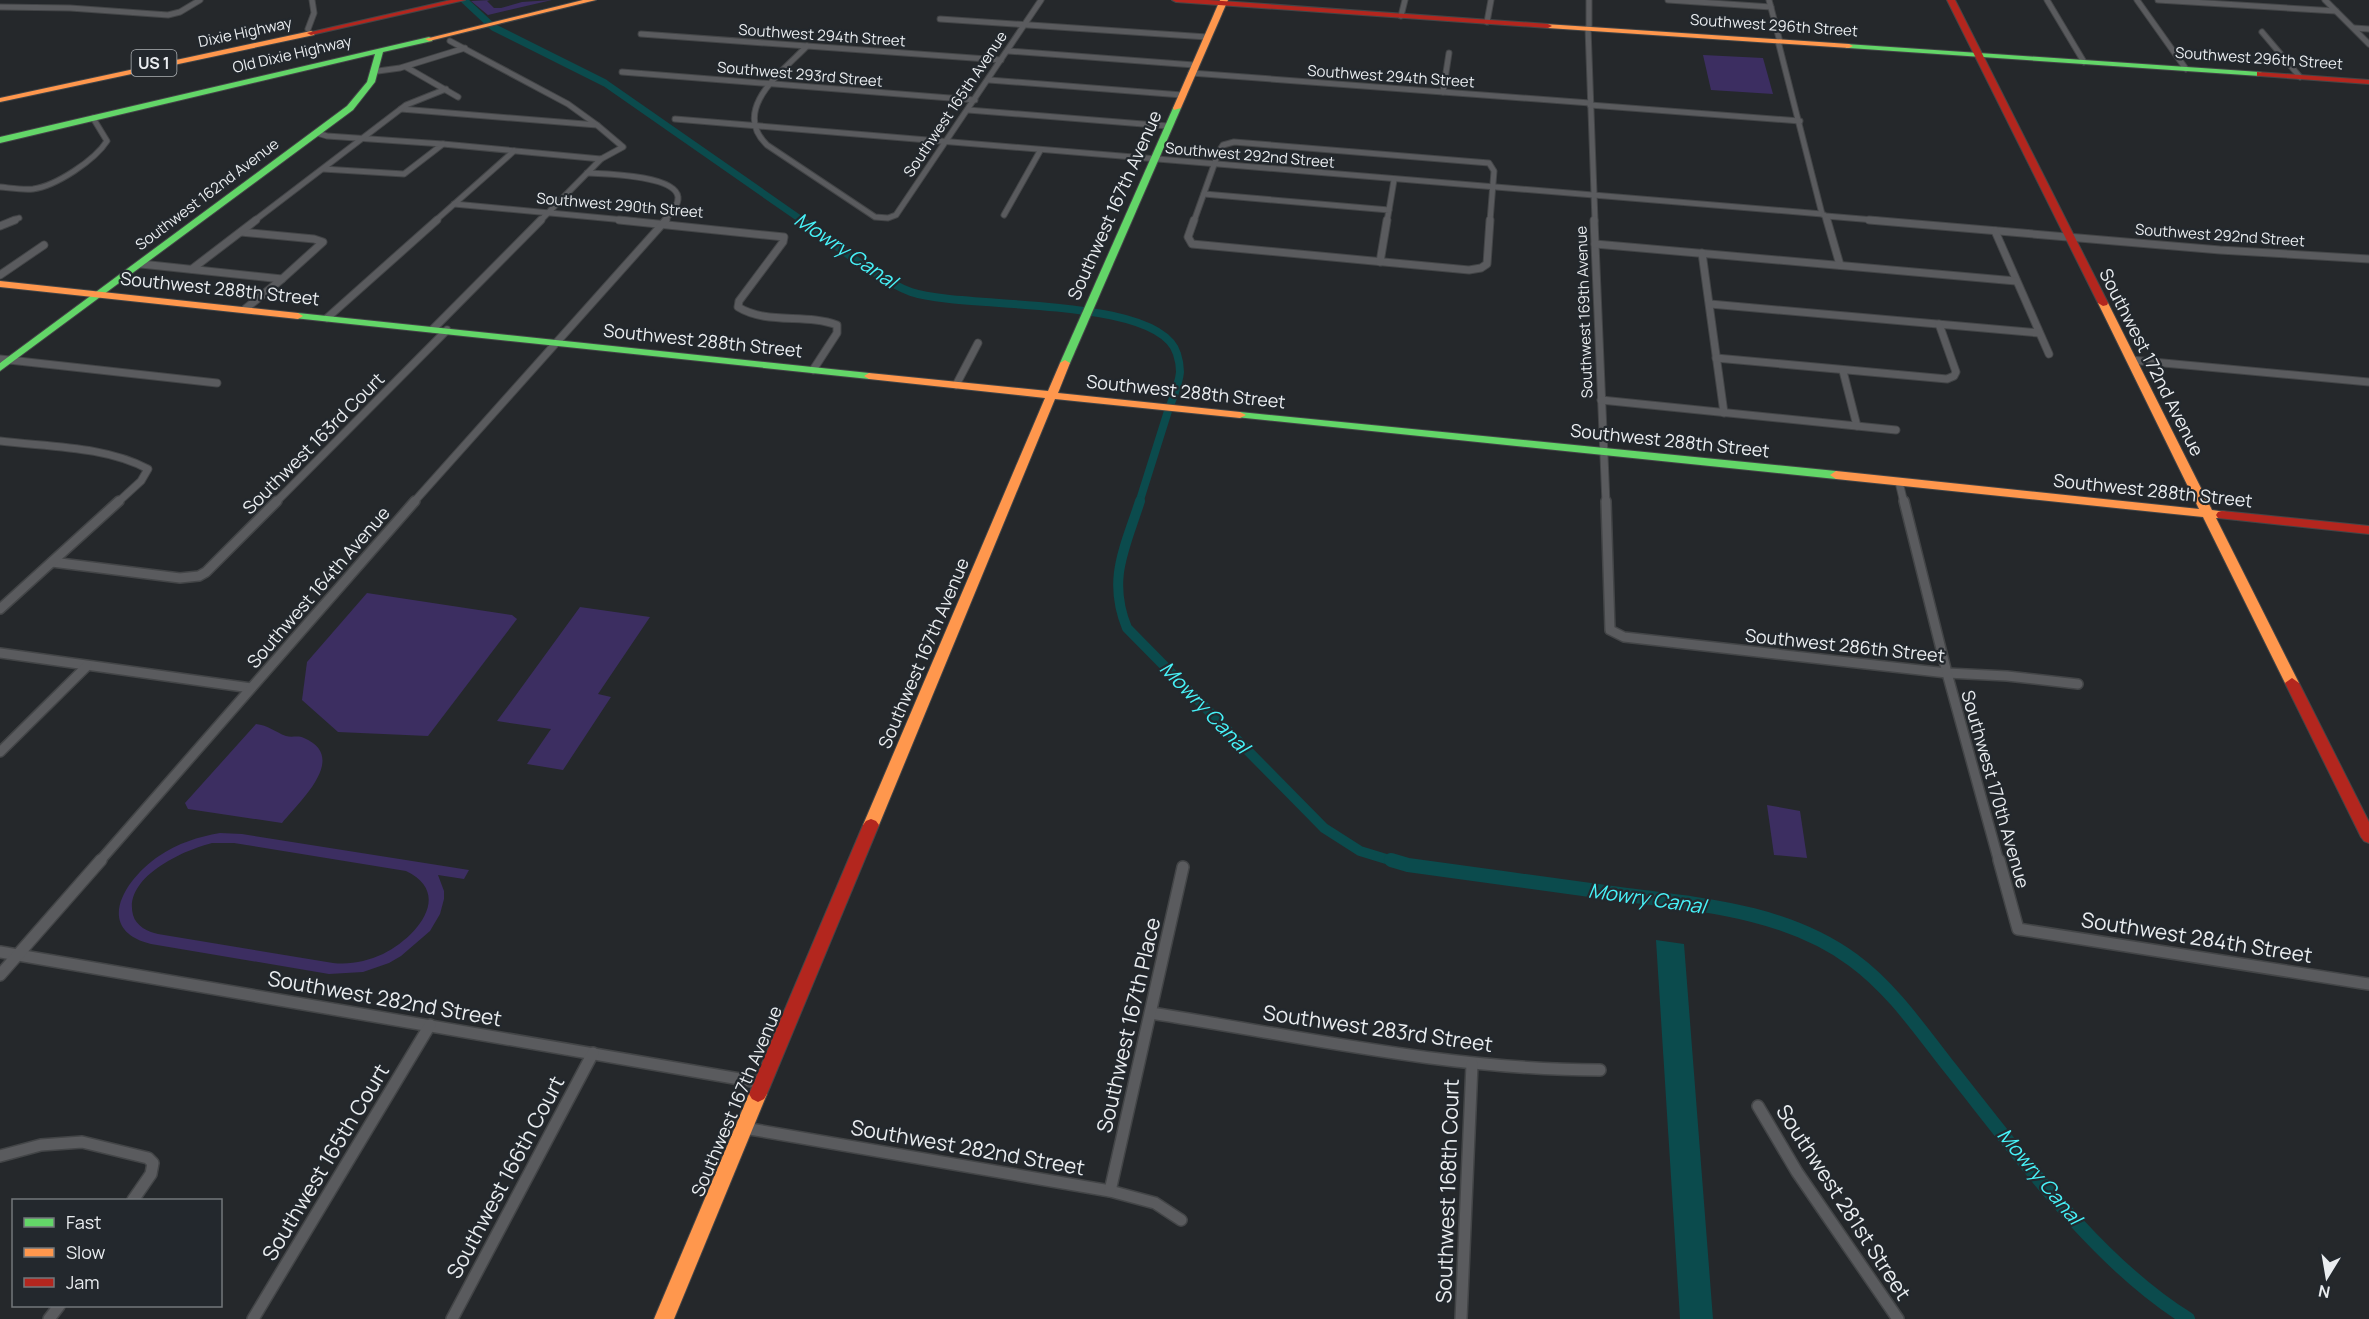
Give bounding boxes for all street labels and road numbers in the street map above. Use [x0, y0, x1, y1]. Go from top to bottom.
street label: Southwest 296th Street [1689, 9, 1859, 41]
street label: Dixie Highway [196, 12, 294, 52]
street label: Southwest 294th Street [738, 19, 906, 51]
street label: Southwest 165th Avenue [898, 27, 1012, 181]
street label: Old Dixie Highway [230, 30, 354, 78]
street label: Southwest 296th Street [2174, 42, 2344, 74]
road number: US 1 [132, 50, 176, 76]
street label: Southwest 293rd Street [716, 56, 884, 92]
street label: Southwest 294th Street [1307, 60, 1475, 92]
street label: Southwest 167th Avenue [1061, 107, 1167, 303]
street label: Southwest 162nd Avenue [131, 133, 283, 255]
street label: Southwest 292nd Street [1164, 137, 1336, 173]
street label: Southwest 290th Street [536, 187, 704, 223]
street label: Southwest 292nd Street [2134, 219, 2306, 251]
street label: Southwest 169th Avenue [1570, 225, 1598, 399]
street label: Southwest 172nd Avenue [2094, 264, 2210, 460]
street label: Southwest 288th Street [119, 266, 321, 310]
street label: Southwest 288th Street [602, 318, 804, 362]
street label: Southwest 163rd Court [237, 367, 389, 519]
street label: Southwest 288th Street [1085, 369, 1287, 413]
street label: Southwest 288th Street [1569, 418, 1771, 462]
street label: Southwest 288th Street [2052, 468, 2254, 512]
street label: Southwest 164th Avenue [241, 501, 395, 673]
street label: Southwest 167th Avenue [872, 554, 974, 752]
street label: Southwest 286th Street [1744, 623, 1946, 667]
street label: Southwest 170th Avenue [1956, 687, 2036, 891]
street label: Southwest 284th Street [2079, 905, 2315, 969]
street label: Southwest 167th Place [1090, 915, 1166, 1135]
street label: Southwest 282nd Street [266, 964, 504, 1032]
street label: Southwest 283rd Street [1261, 998, 1495, 1058]
street label: Southwest 167th Avenue [685, 1002, 787, 1200]
street label: Southwest 165th Court [255, 1058, 395, 1266]
street label: Southwest 166th Court [440, 1071, 570, 1283]
street label: Southwest 168th Court [1429, 1078, 1465, 1304]
street label: Southwest 281st Street [1770, 1099, 1918, 1305]
street label: Southwest 282nd Street [849, 1113, 1087, 1181]

